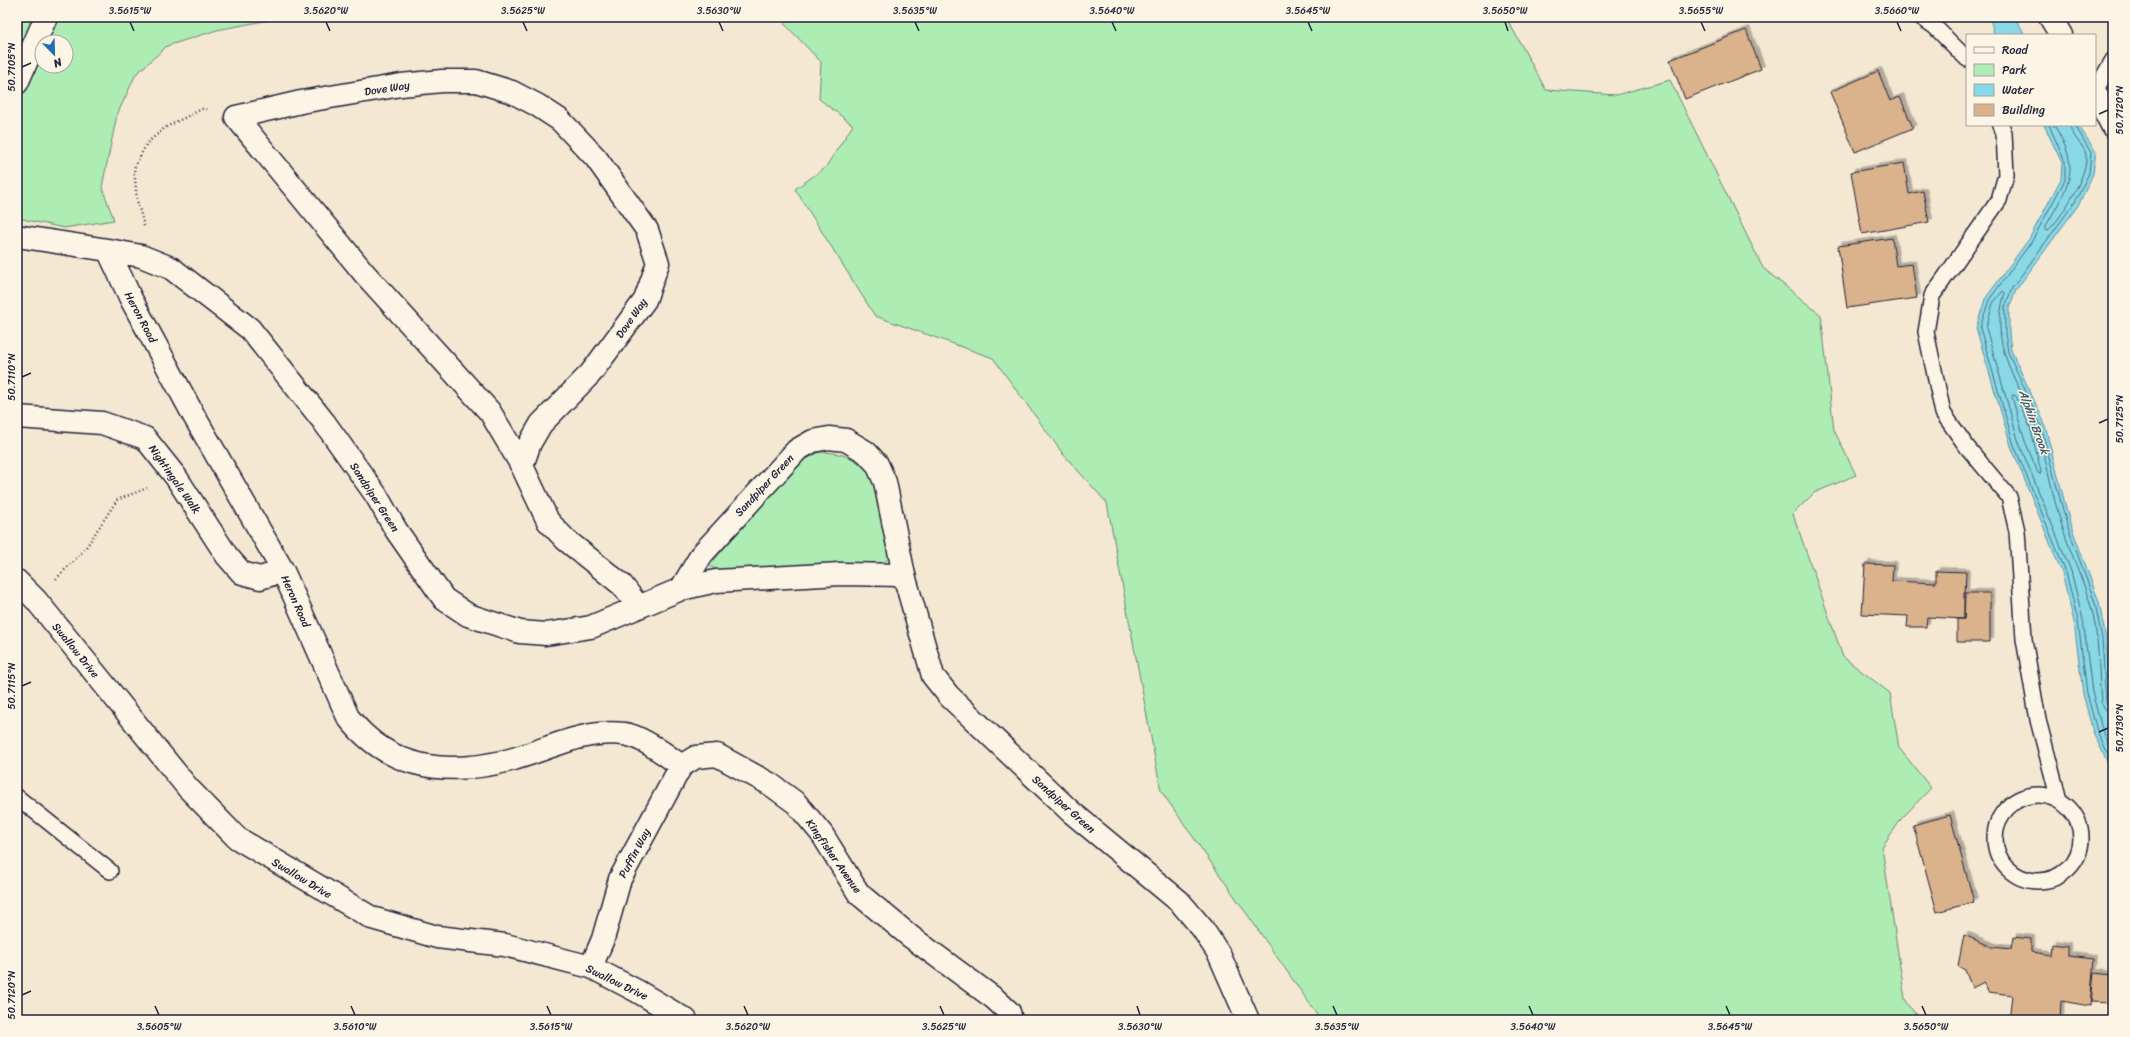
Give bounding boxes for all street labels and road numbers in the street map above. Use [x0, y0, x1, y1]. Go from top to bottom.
street label: Dove Way [363, 75, 411, 101]
street label: Heron Road [119, 288, 163, 347]
street label: Dove Way [611, 294, 652, 342]
street label: Nightingale Walk [144, 441, 206, 518]
street label: Sandpiper Green [730, 450, 799, 521]
street label: Sandpiper Green [345, 459, 404, 536]
street label: Heron Road [276, 572, 316, 632]
street label: Swallow Drive [47, 618, 104, 683]
street label: Sandpiper Green [1028, 771, 1100, 838]
street label: Kingfisher Avenue [801, 815, 867, 898]
street label: Puffin Way [613, 825, 656, 882]
street label: Swallow Drive [268, 853, 336, 904]
street label: Swallow Drive [582, 959, 651, 1006]

